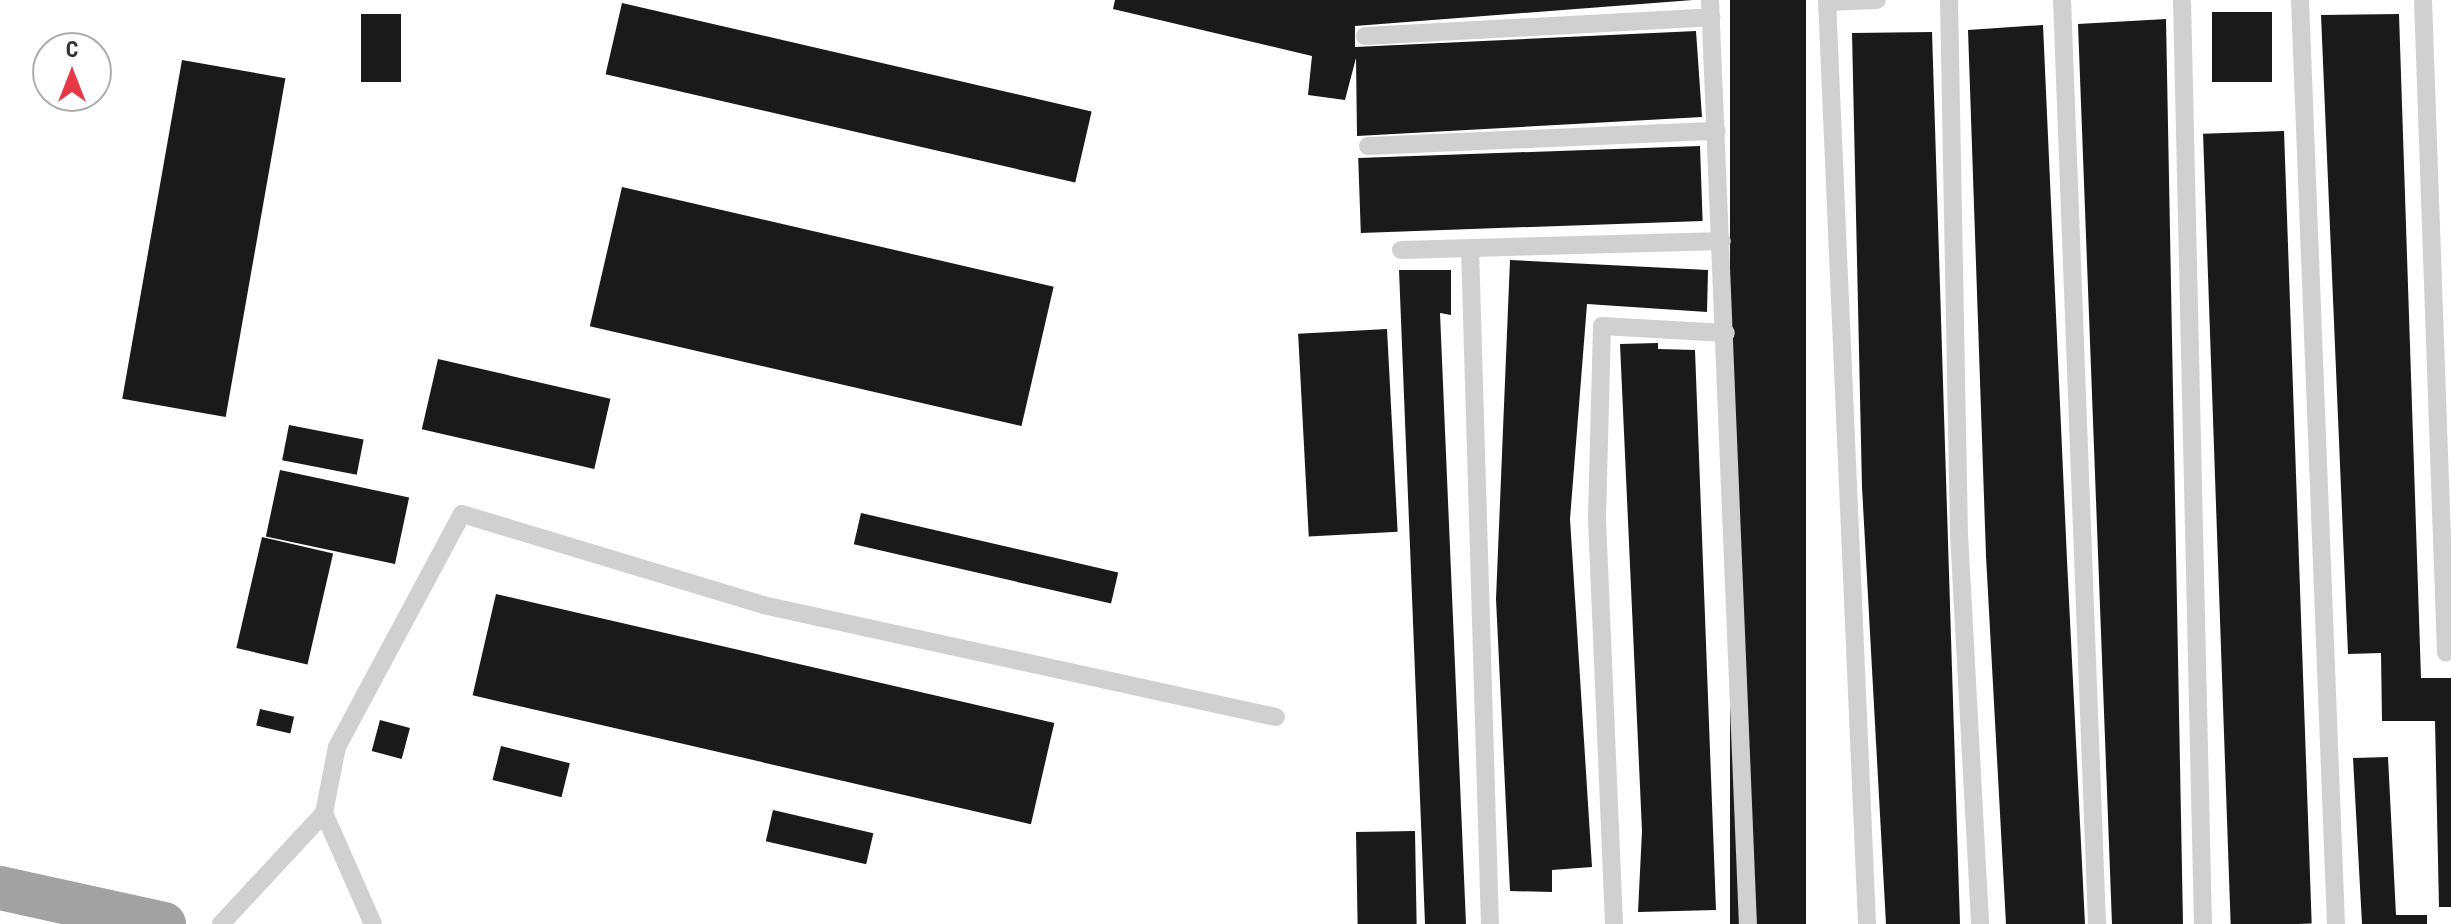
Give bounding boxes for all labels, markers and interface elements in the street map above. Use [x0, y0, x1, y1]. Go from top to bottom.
north arrow [32, 32, 112, 112]
text: С [66, 37, 78, 62]

